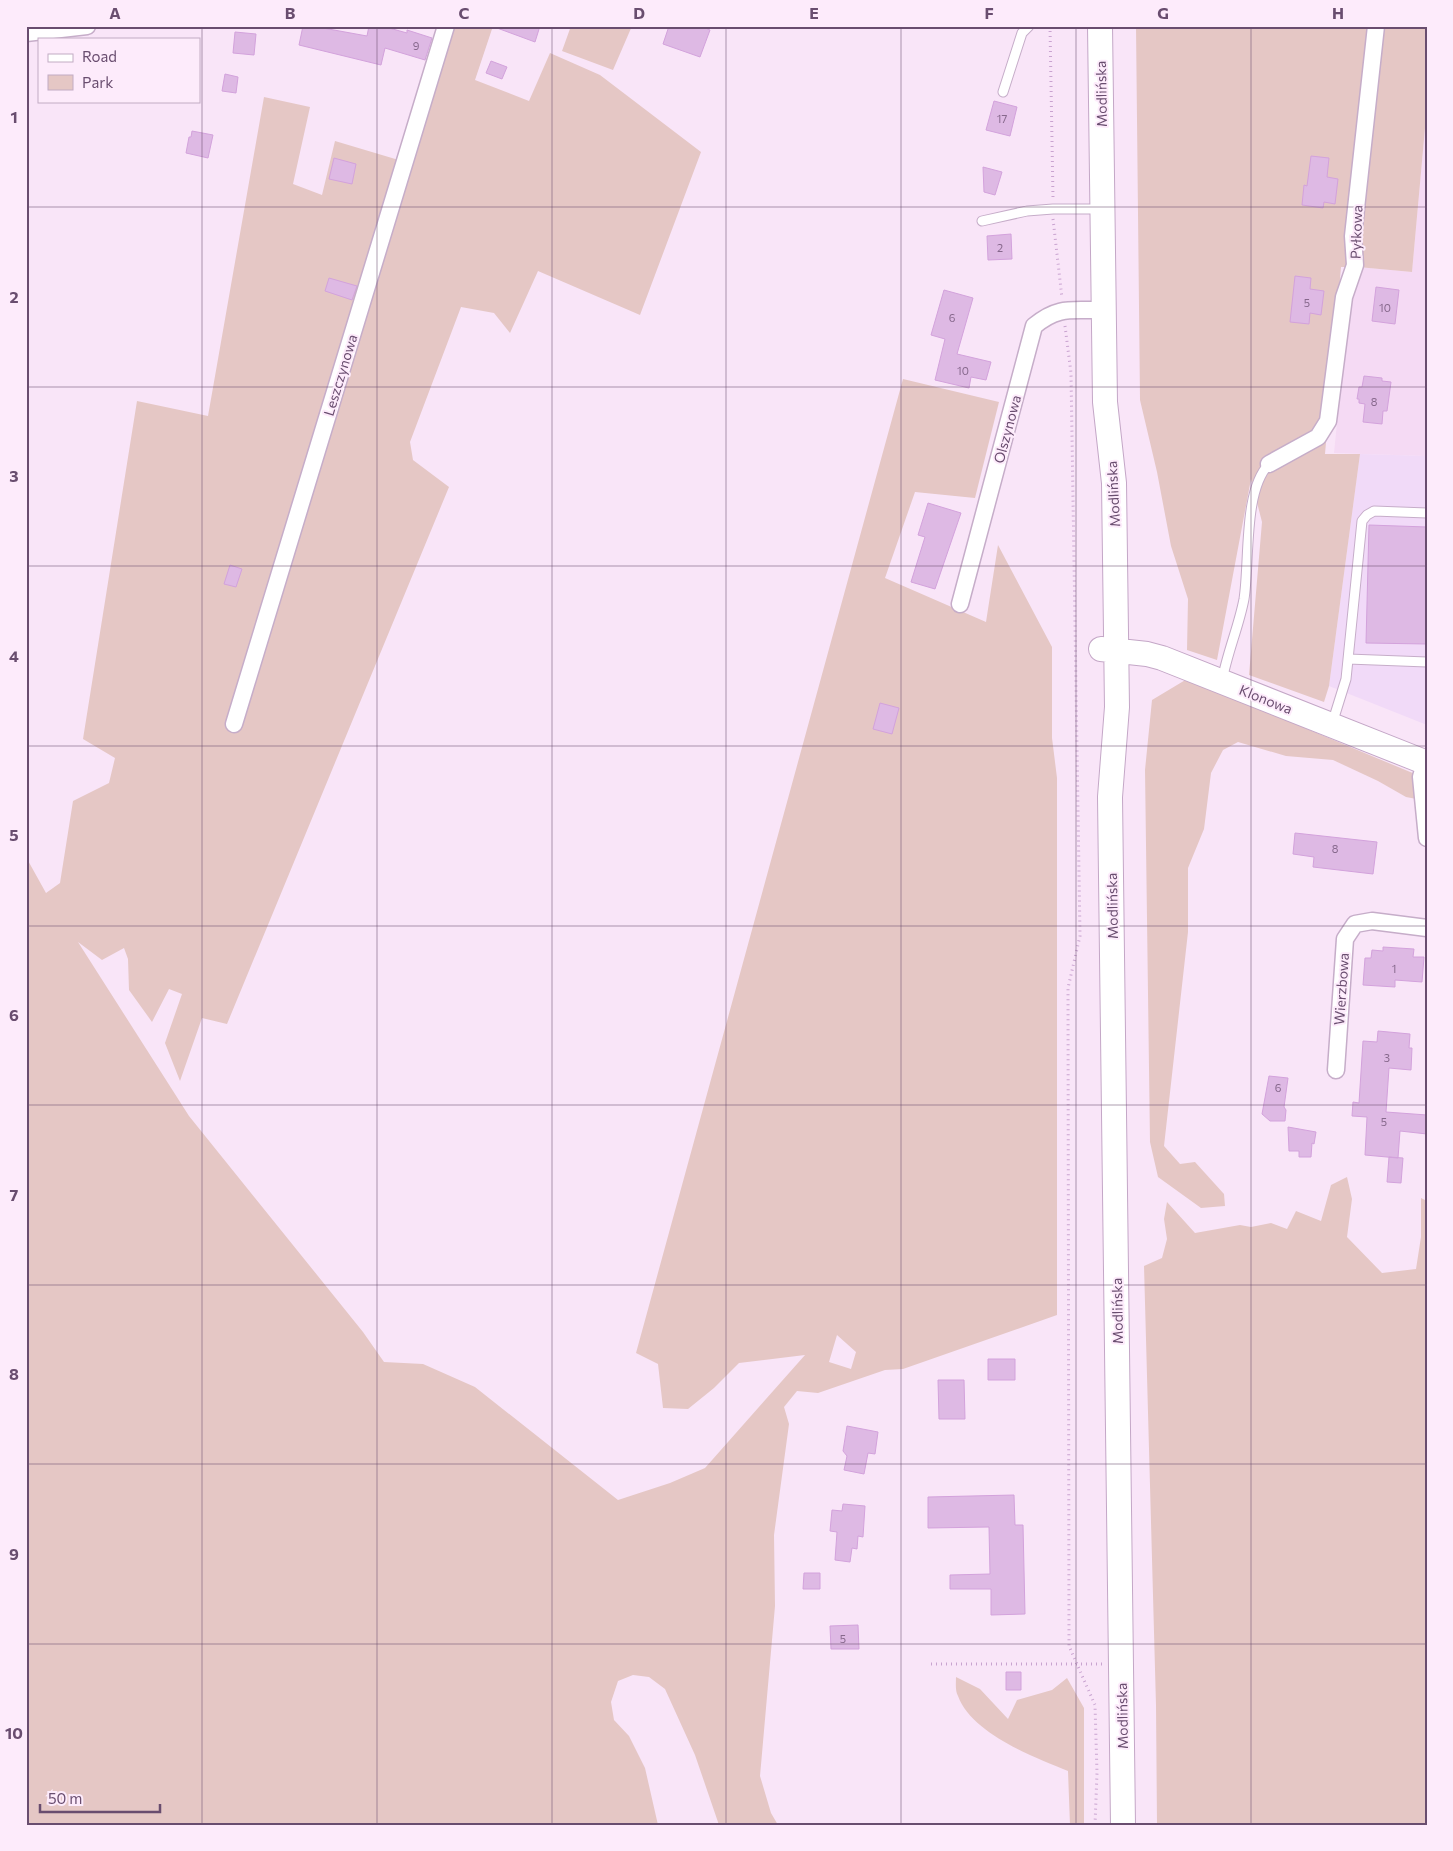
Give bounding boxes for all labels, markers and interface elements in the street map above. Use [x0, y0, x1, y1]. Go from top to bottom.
text: A [109, 3, 121, 22]
text: B [285, 3, 296, 22]
text: C [459, 3, 470, 22]
text: D [633, 3, 645, 22]
text: E [809, 3, 819, 22]
text: F [984, 3, 994, 22]
text: G [1157, 3, 1169, 22]
text: H [1332, 3, 1344, 22]
legend [38, 38, 200, 102]
house number: 9 [413, 39, 420, 52]
text: Road [82, 47, 117, 65]
street label: Modlińska [1092, 61, 1110, 127]
text: Park [82, 73, 113, 91]
text: 1 [10, 107, 18, 126]
house number: 17 [997, 112, 1007, 125]
street label: Pyłkowa [1347, 205, 1365, 259]
house number: 2 [997, 241, 1003, 254]
text: 2 [9, 287, 19, 306]
house number: 5 [1304, 296, 1310, 309]
house number: 10 [1379, 301, 1391, 314]
house number: 6 [949, 311, 956, 324]
street label: Leszczynowa [320, 332, 360, 418]
house number: 10 [957, 364, 969, 377]
street label: Olszynowa [990, 393, 1024, 465]
house number: 8 [1371, 395, 1378, 408]
street label: Modlińska [1103, 460, 1123, 528]
text: 3 [9, 466, 19, 485]
text: 4 [9, 646, 19, 665]
street label: Klonowa [1237, 681, 1295, 717]
text: 5 [9, 825, 19, 844]
house number: 8 [1332, 842, 1339, 855]
street label: Modlińska [1103, 873, 1121, 939]
street label: Wierzbowa [1330, 952, 1352, 1026]
house number: 1 [1392, 962, 1396, 975]
text: 6 [9, 1005, 19, 1024]
house number: 3 [1384, 1051, 1390, 1064]
house number: 6 [1275, 1081, 1282, 1094]
house number: 5 [1381, 1115, 1387, 1128]
text: 7 [10, 1185, 19, 1204]
street label: Modlińska [1108, 1278, 1126, 1344]
text: 8 [9, 1364, 19, 1383]
text: 9 [9, 1544, 19, 1563]
house number: 5 [840, 1632, 846, 1645]
street label: Modlińska [1113, 1683, 1131, 1749]
text: 10 [5, 1723, 23, 1742]
scale bar [40, 1781, 160, 1813]
text: 50 m [48, 1789, 82, 1807]

